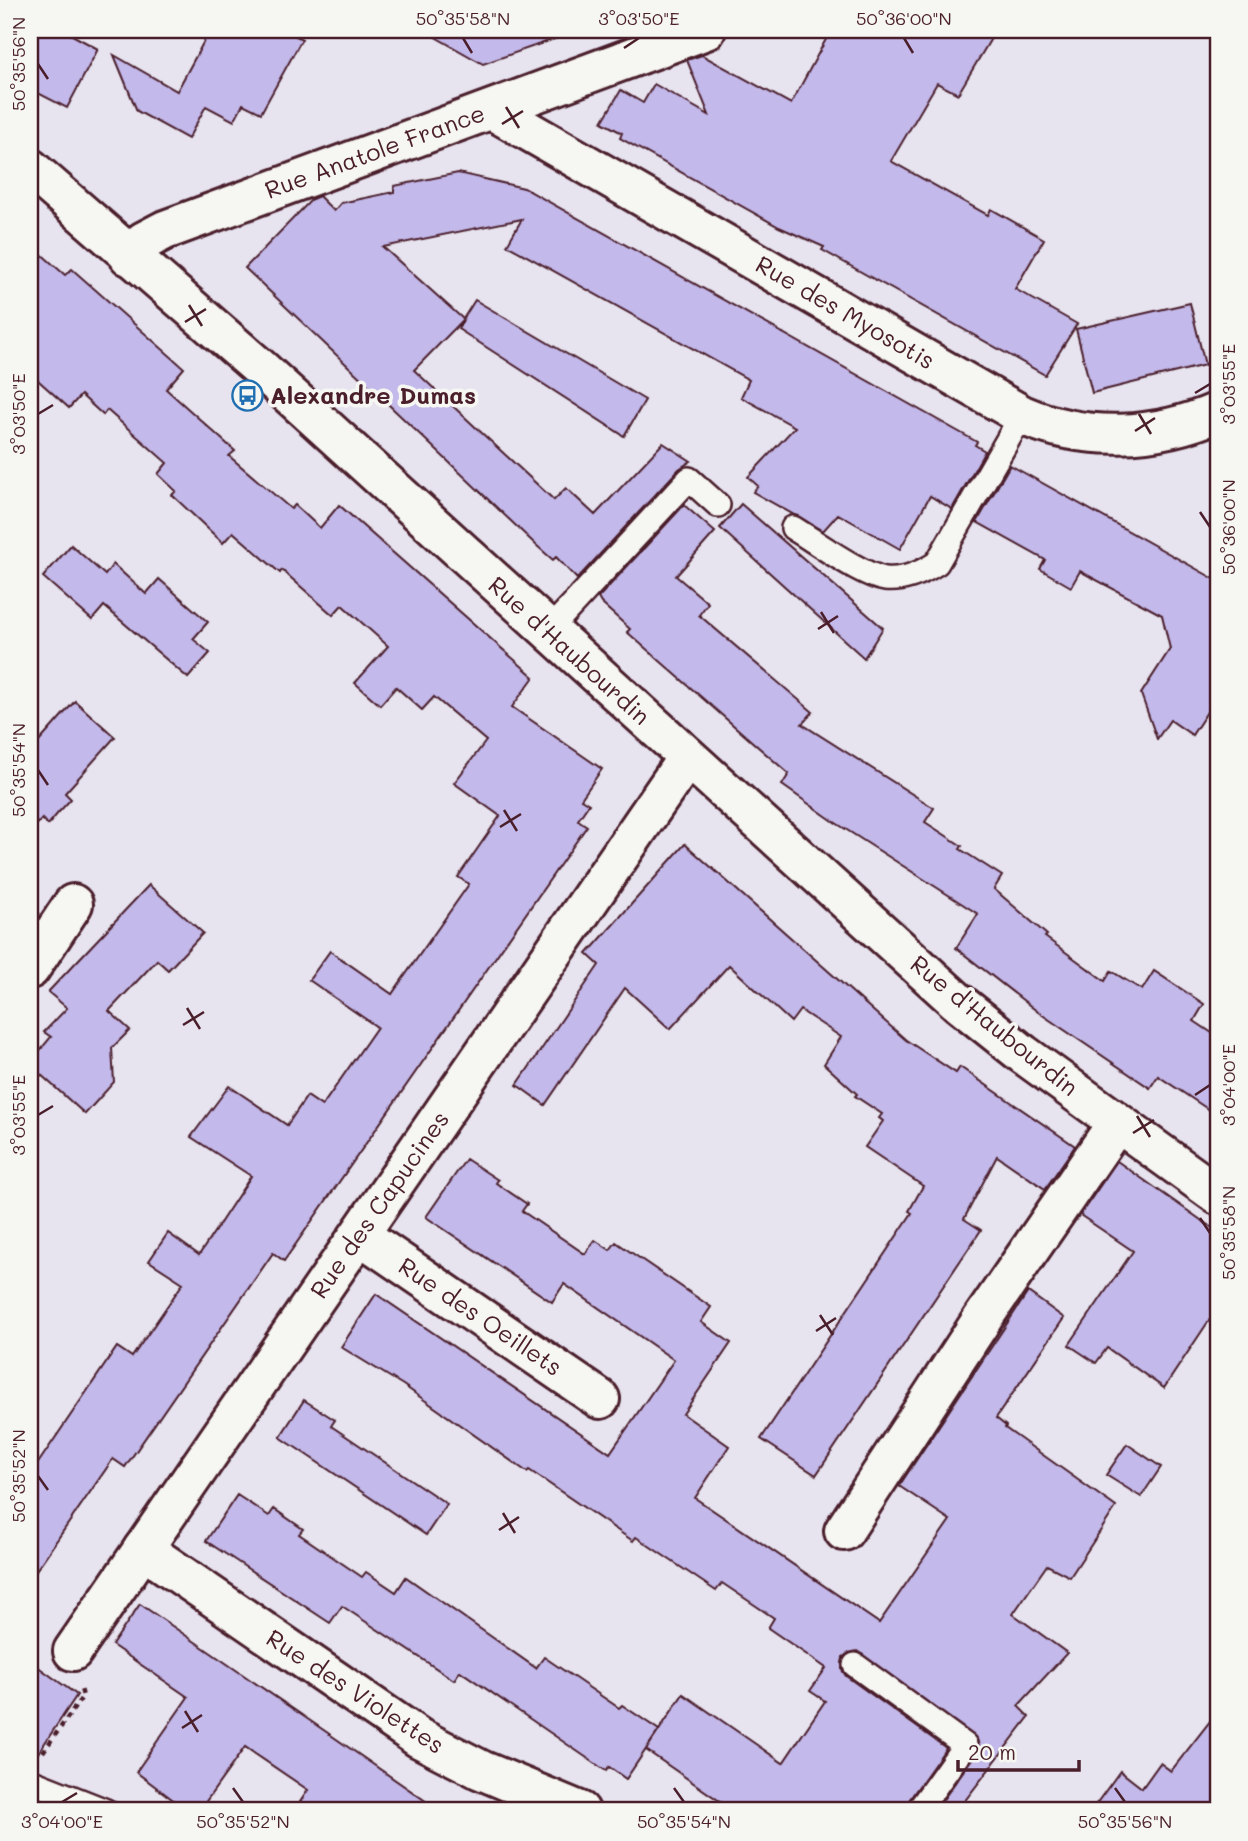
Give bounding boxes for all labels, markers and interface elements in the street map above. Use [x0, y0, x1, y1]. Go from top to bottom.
text: 50°35'58"N [416, 6, 510, 30]
text: 3°03'50"E [598, 6, 680, 30]
text: 50°36'00"N [856, 6, 952, 30]
text: 50°35'56"N [6, 17, 30, 111]
street label: Rue Anatole France [260, 96, 489, 205]
street label: Rue des Myosotis [751, 248, 941, 376]
text: 3°03'55"E [1216, 344, 1240, 424]
text: 3°03'50"E [6, 373, 30, 455]
bus stop icon: Alexandre Dumas [230, 379, 264, 413]
place label: Alexandre Dumas [270, 379, 476, 410]
text: 50°36'00"N [1216, 479, 1240, 575]
street label: Rue d'Haubourdin [483, 569, 657, 731]
text: 50°35'54"N [6, 723, 30, 817]
street label: Rue d'Haubourdin [905, 948, 1085, 1102]
text: 3°04'00"E [1216, 1044, 1240, 1126]
text: 3°03'55"E [6, 1075, 30, 1155]
street label: Rue des Capucines [302, 1104, 455, 1304]
text: 50°35'58"N [1216, 1186, 1240, 1280]
street label: Rue des Oeillets [393, 1250, 569, 1382]
text: 50°35'52"N [6, 1429, 30, 1523]
street label: Rue des Violettes [261, 1622, 451, 1760]
scale bar [958, 1729, 1078, 1773]
text: 20 m [968, 1738, 1016, 1765]
text: 3°04'00"E [21, 1809, 103, 1833]
text: 50°35'52"N [196, 1809, 290, 1833]
text: 50°35'54"N [637, 1809, 731, 1833]
text: 50°35'56"N [1078, 1809, 1172, 1833]

